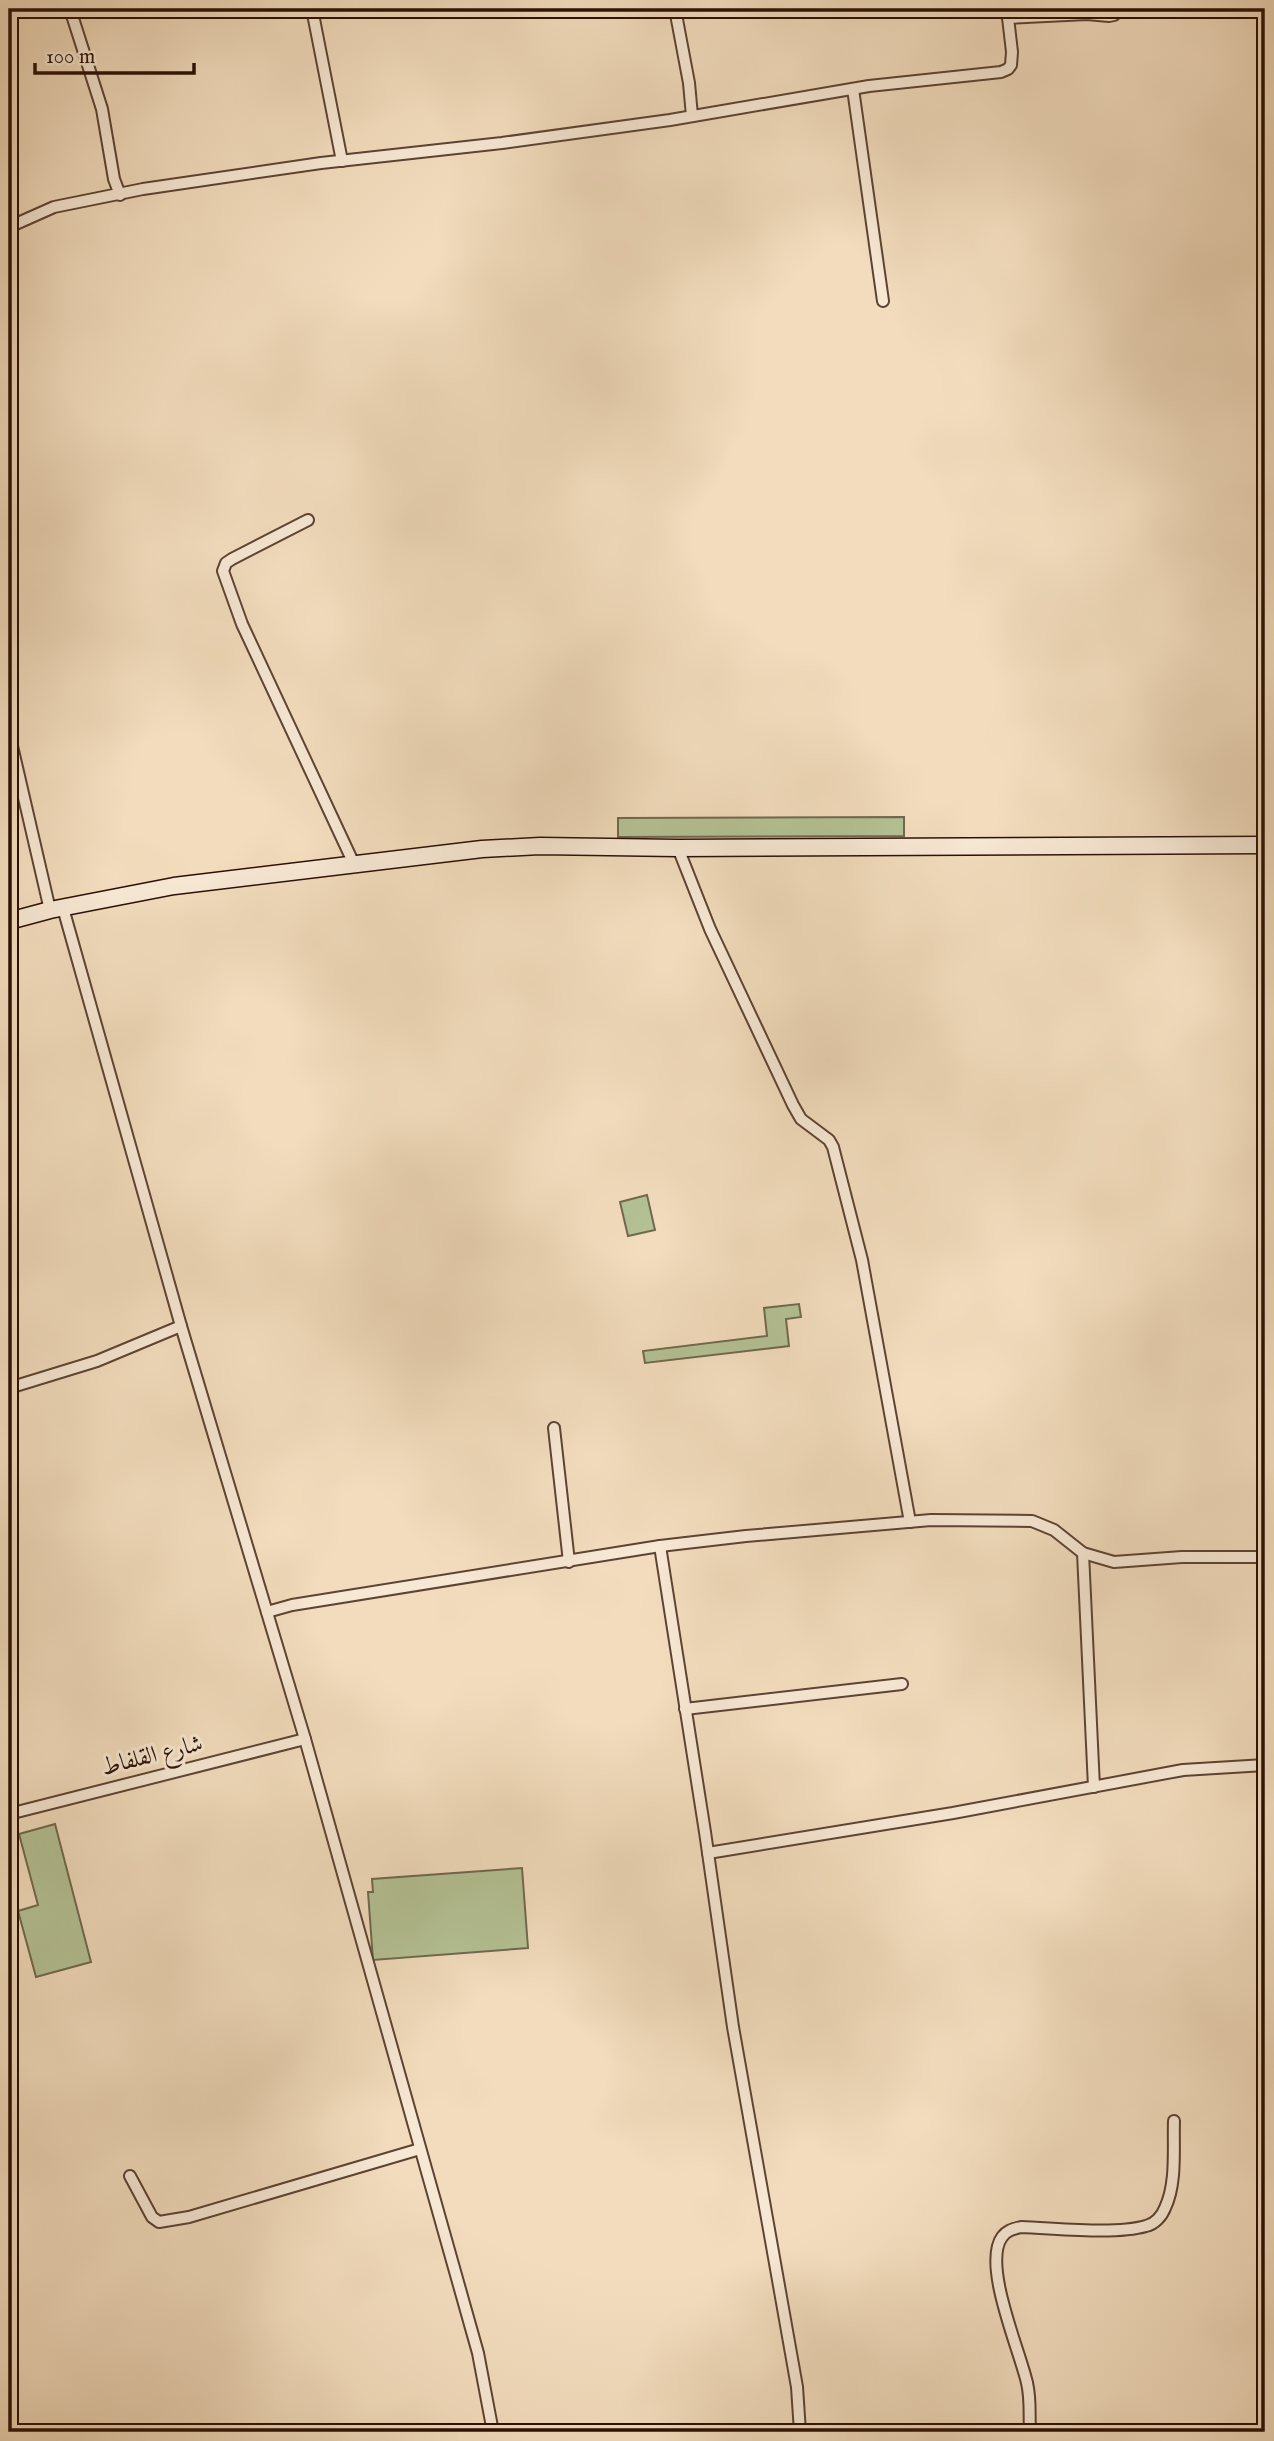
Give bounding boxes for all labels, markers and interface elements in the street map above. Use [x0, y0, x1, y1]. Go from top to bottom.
scale bar [35, 32, 194, 76]
text: 100 m [46, 44, 95, 71]
street label: شارع القلفاط [98, 1728, 207, 1786]

